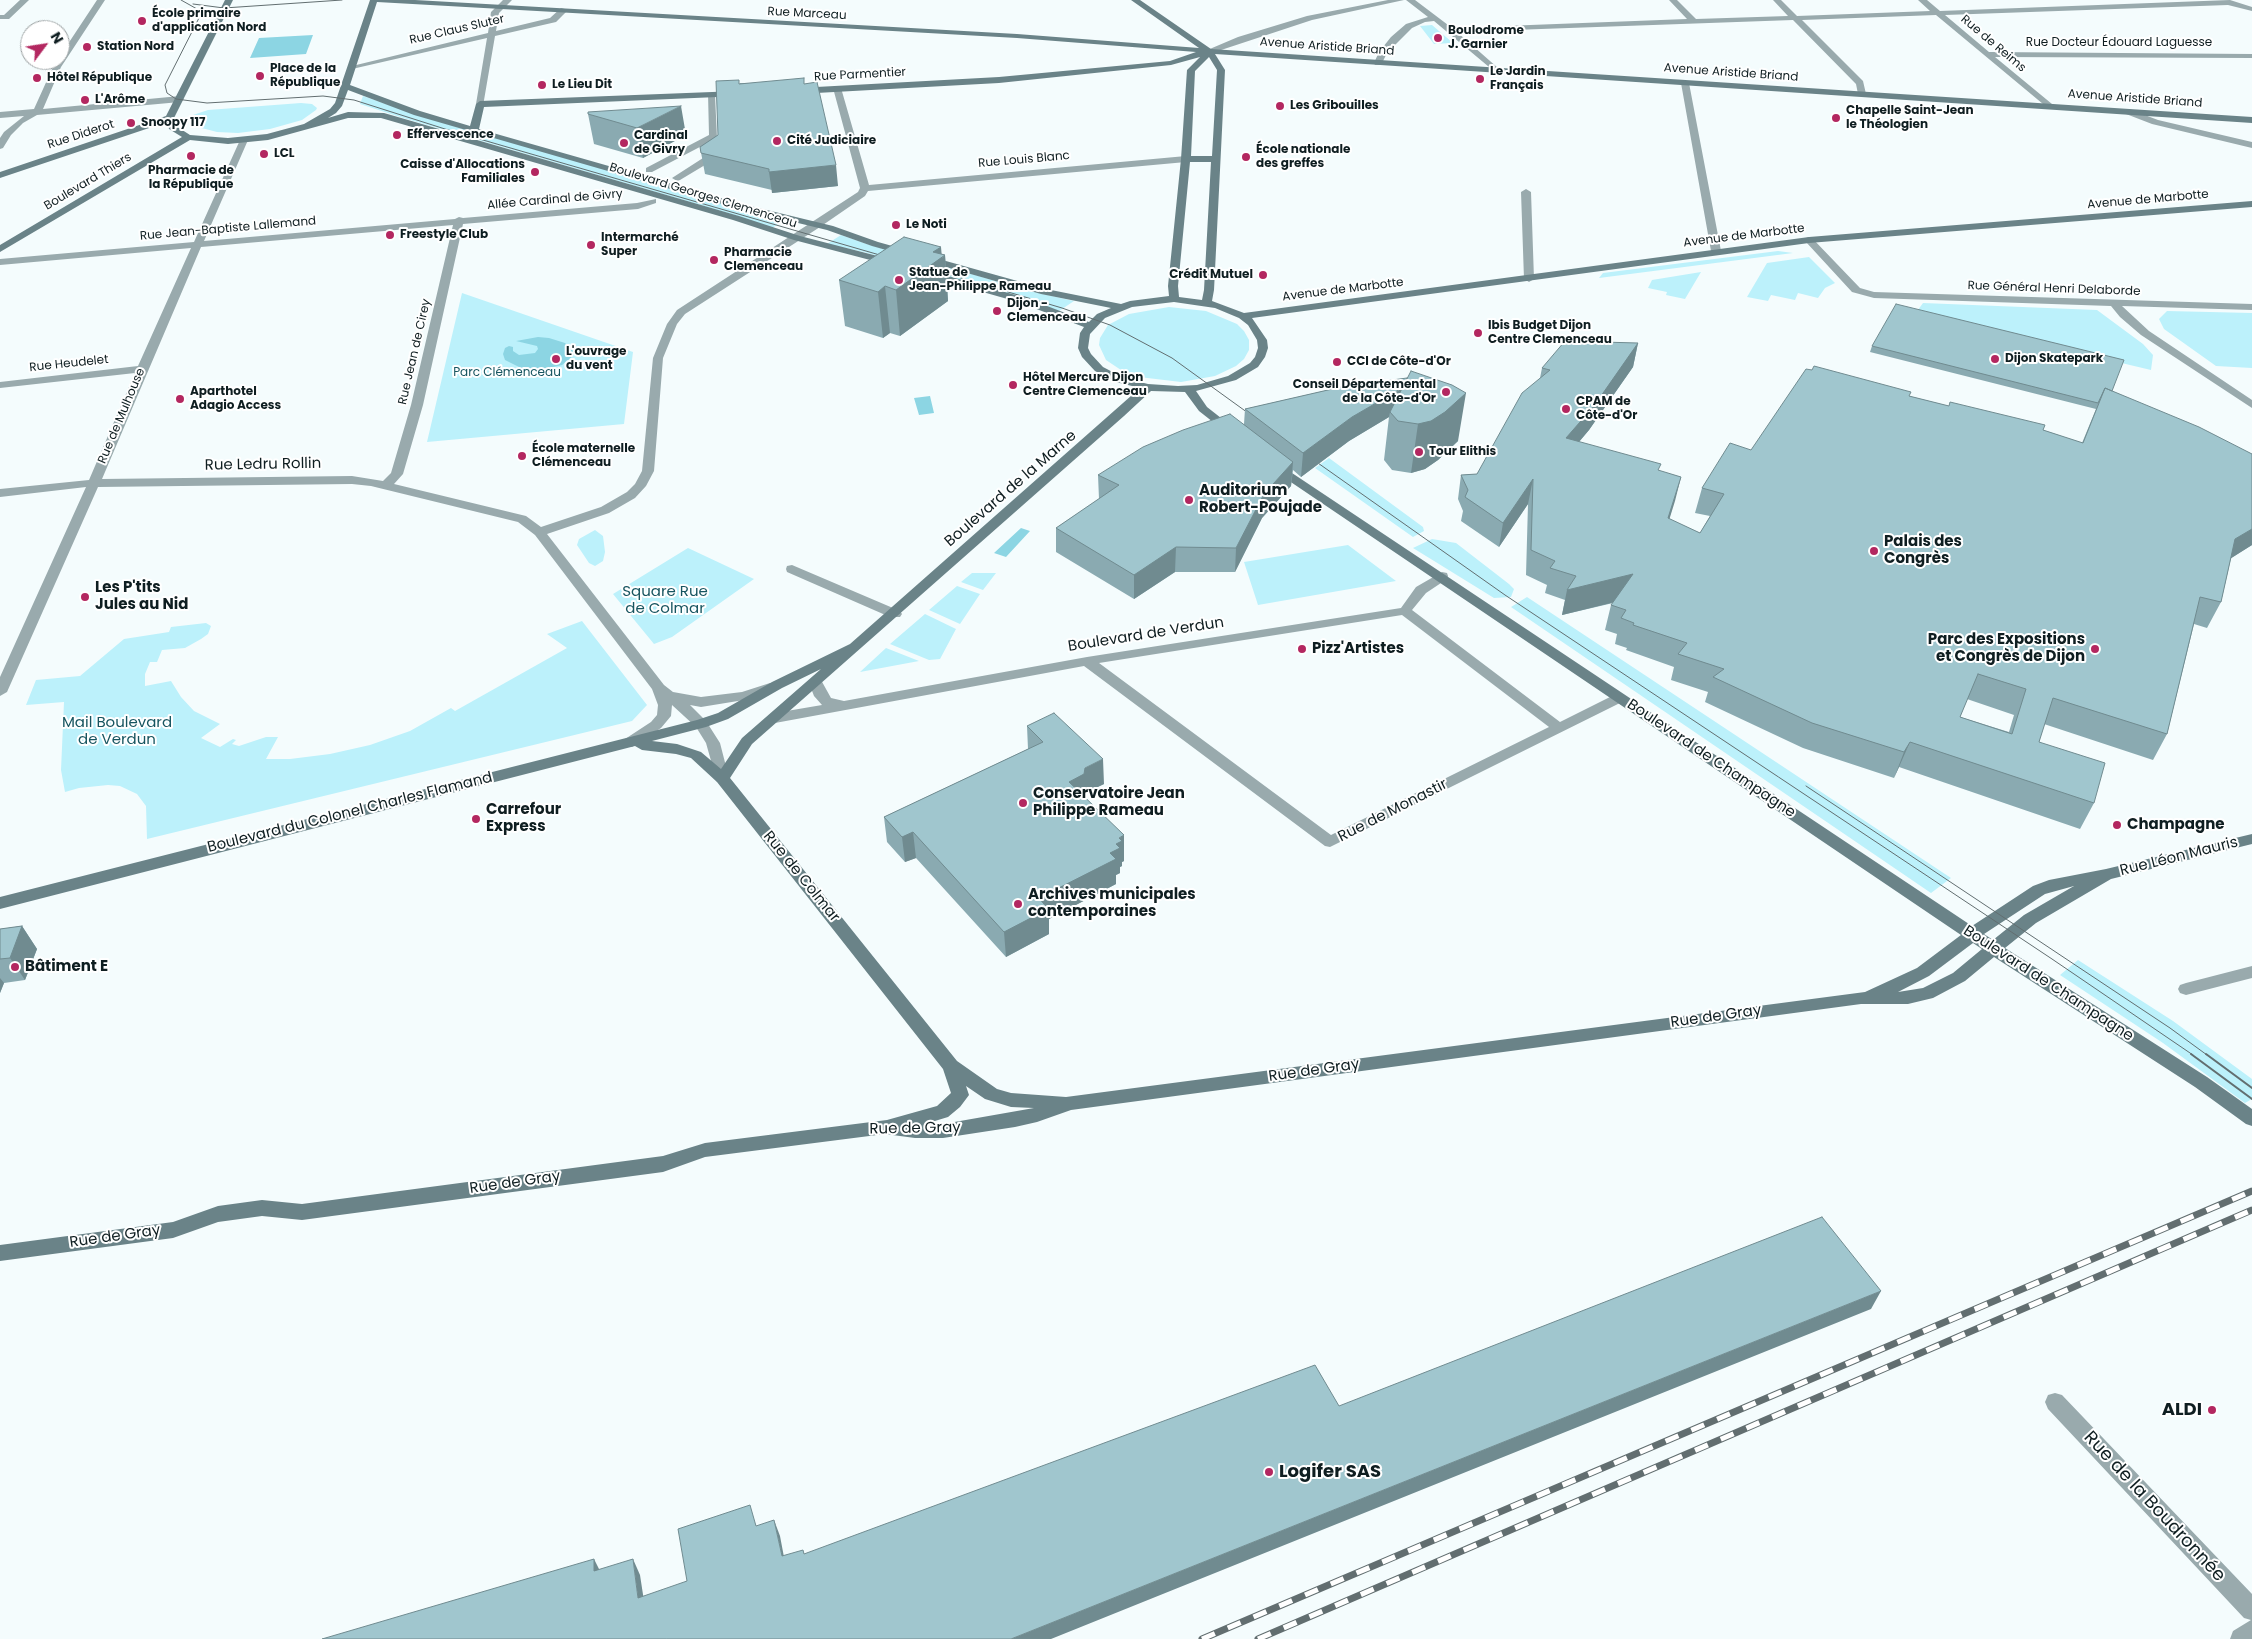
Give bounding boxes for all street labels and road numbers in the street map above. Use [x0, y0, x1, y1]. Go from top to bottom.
street label: Rue Marceau [767, 5, 847, 23]
street label: Rue Claus Sluter [408, 12, 506, 48]
street label: Rue de Reims [1957, 13, 2029, 75]
street label: Avenue Aristide Briand [1259, 35, 1395, 59]
street label: Rue Docteur Édouard Laguesse [2026, 36, 2212, 50]
street label: Avenue Aristide Briand [1663, 61, 1799, 85]
street label: Rue Parmentier [814, 65, 906, 85]
street label: Avenue Aristide Briand [2067, 87, 2203, 111]
street label: Rue Diderot [46, 117, 116, 153]
street label: Rue Louis Blanc [978, 149, 1070, 171]
street label: Boulevard Thiers [42, 150, 134, 214]
street label: Boulevard Georges Clemenceau [607, 161, 799, 231]
street label: Allée Cardinal de Givry [487, 187, 623, 213]
street label: Avenue de Marbotte [2087, 188, 2209, 212]
street label: Rue Jean-Baptiste Lallemand [139, 214, 317, 244]
street label: Avenue de Marbotte [1683, 221, 1805, 251]
street label: Avenue de Marbotte [1282, 275, 1404, 305]
street label: Rue Général Henri Delaborde [1967, 279, 2141, 299]
street label: Rue Jean de Cirey [396, 298, 434, 406]
street label: Rue Heudelet [29, 353, 109, 375]
street label: Rue de Mulhouse [95, 366, 149, 466]
street label: Boulevard de la Marne [942, 427, 1080, 551]
street label: Rue Ledru Rollin [205, 455, 321, 475]
street label: Boulevard de Verdun [1067, 614, 1225, 656]
street label: Boulevard de Champagne [1623, 696, 1799, 822]
street label: Boulevard du Colonel Charles Flamand [206, 769, 494, 857]
street label: Rue de Monastir [1335, 776, 1451, 846]
street label: Rue de Colmar [759, 828, 843, 926]
street label: Rue Léon Mauris [2118, 834, 2240, 880]
street label: Boulevard de Champagne [1960, 922, 2136, 1046]
street label: Rue de Gray [1670, 1002, 1762, 1032]
street label: Rue de Gray [1268, 1056, 1360, 1086]
street label: Rue de Gray [869, 1119, 961, 1139]
street label: Rue de Gray [469, 1168, 561, 1198]
street label: Rue de Gray [69, 1222, 161, 1252]
street label: Rue de la Boudronnée [2079, 1427, 2229, 1587]

